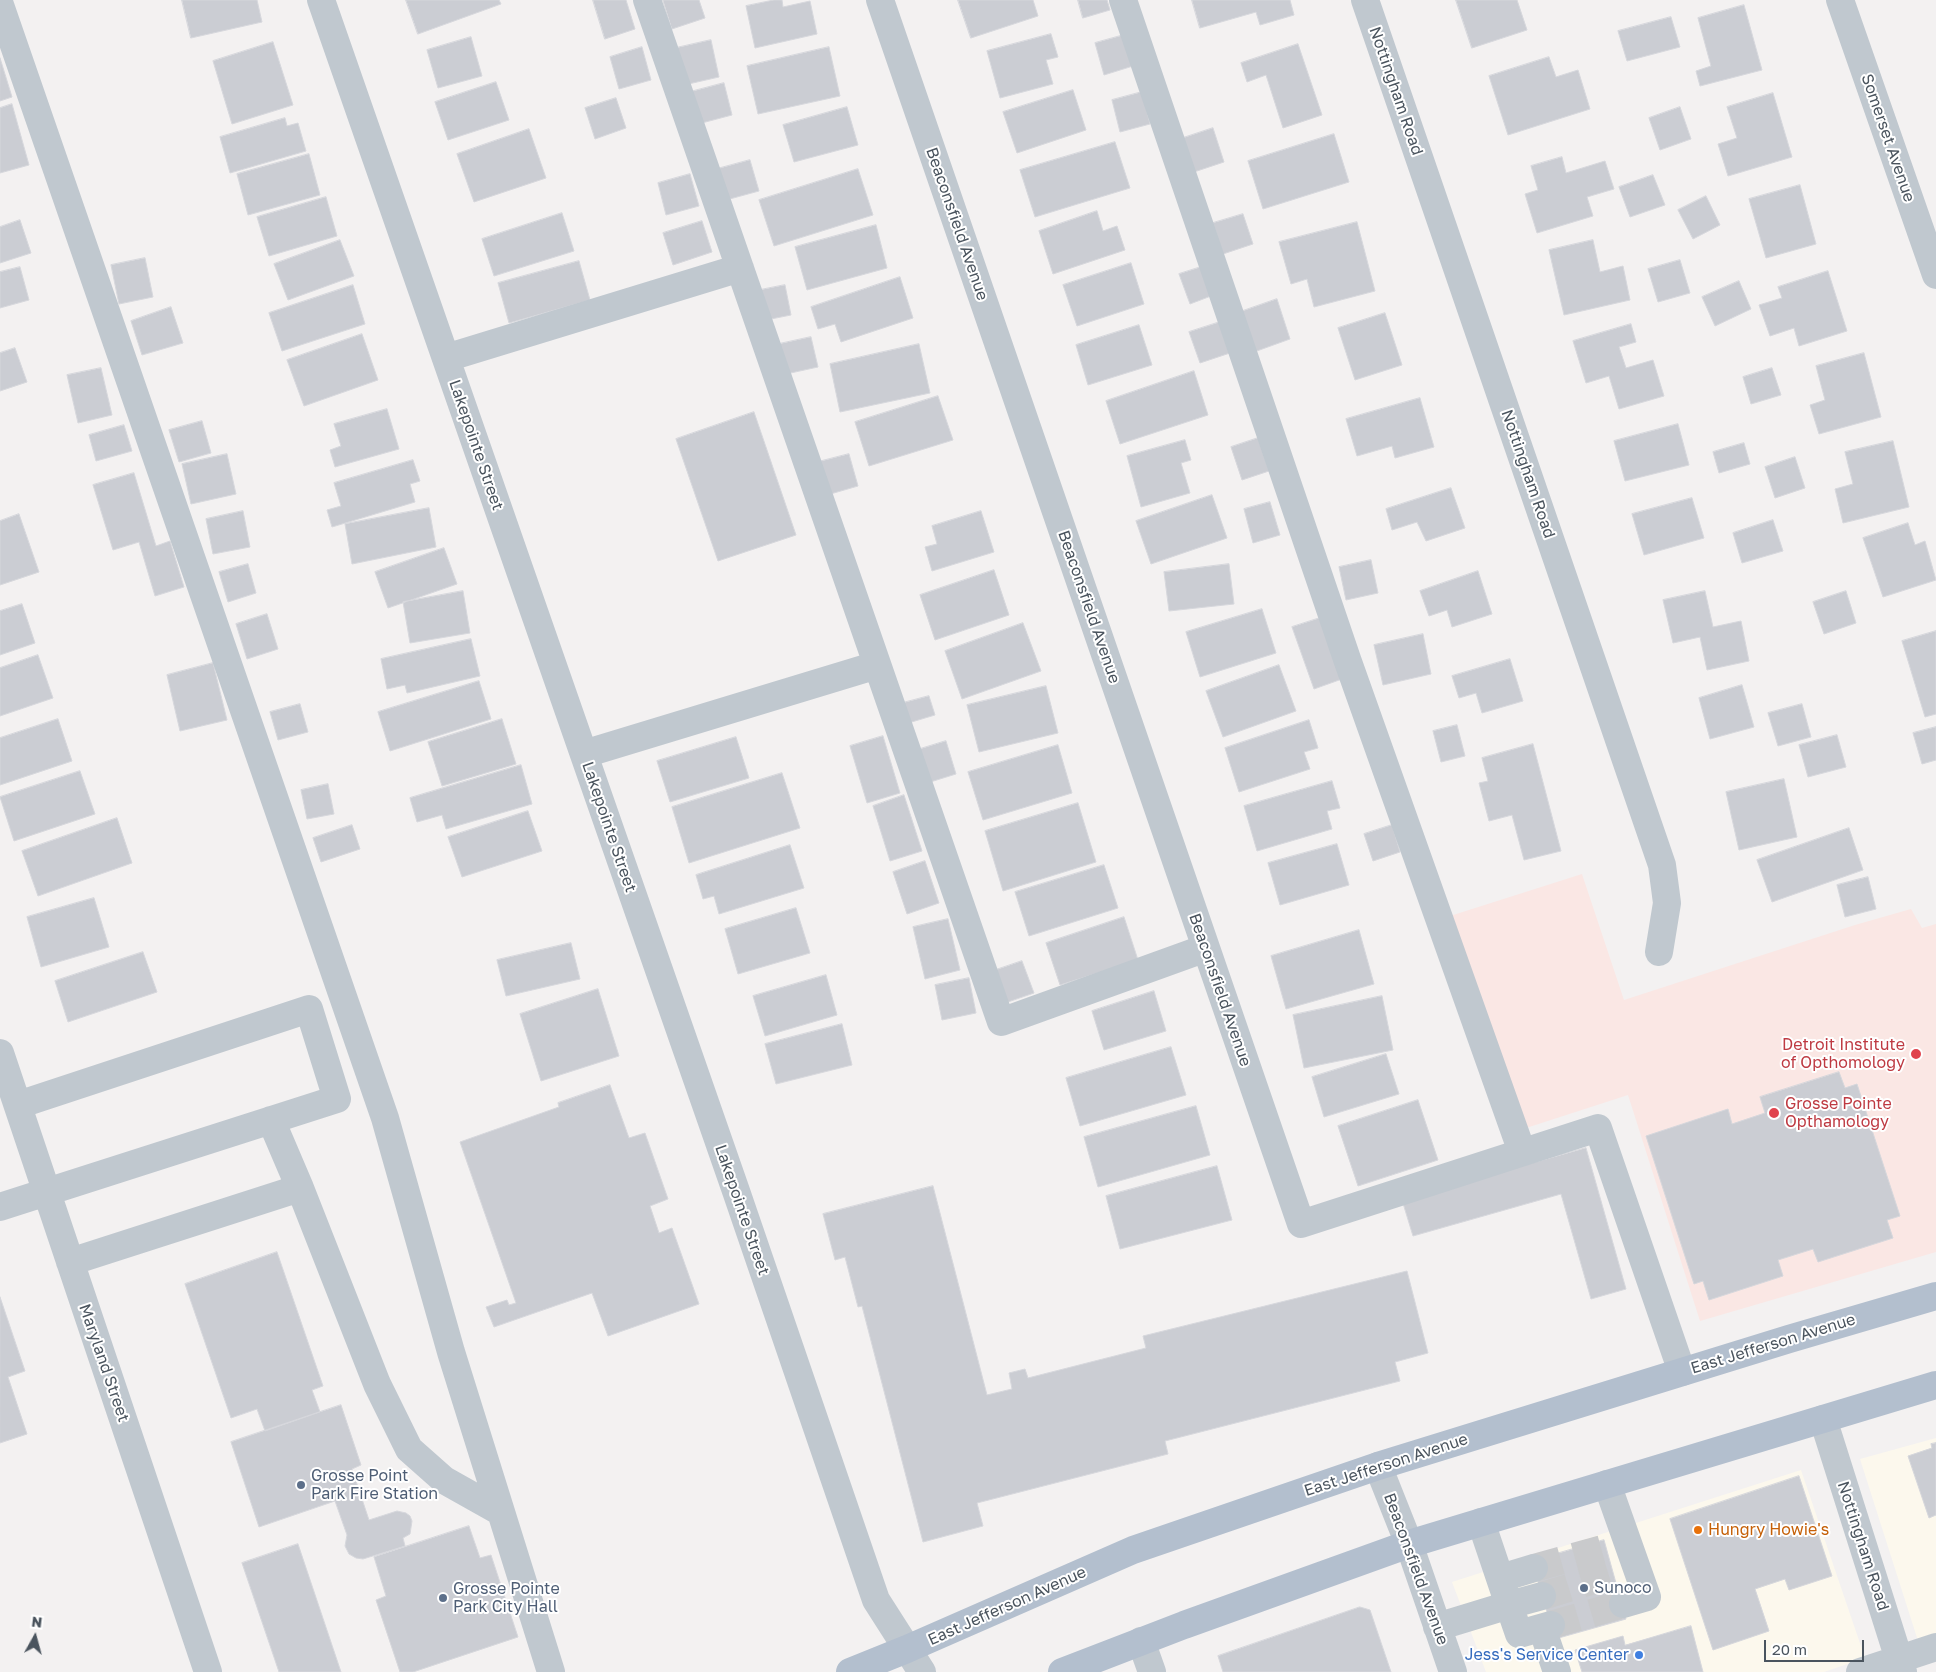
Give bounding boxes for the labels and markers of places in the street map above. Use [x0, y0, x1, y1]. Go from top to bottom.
place label: Detroit Institute of Opthomology [1781, 1035, 1905, 1073]
marker: Detroit Institute of Opthomology [1909, 1047, 1923, 1061]
place label: Grosse Pointe Opthamology [1785, 1094, 1892, 1132]
marker: Grosse Pointe Opthamology [1767, 1106, 1781, 1120]
place label: Grosse Point Park Fire Station [311, 1466, 438, 1504]
marker: Grosse Point Park Fire Station [295, 1479, 307, 1491]
place label: Hungry Howie's [1708, 1520, 1829, 1540]
marker: Hungry Howie's [1692, 1524, 1704, 1536]
place label: Sunoco [1594, 1578, 1652, 1598]
place label: Grosse Pointe Park City Hall [453, 1579, 560, 1617]
marker: Sunoco [1578, 1582, 1590, 1594]
marker: Grosse Pointe Park City Hall [437, 1592, 449, 1604]
place label: Jess's Service Center [1465, 1645, 1629, 1665]
marker: Jess's Service Center [1633, 1649, 1645, 1661]

